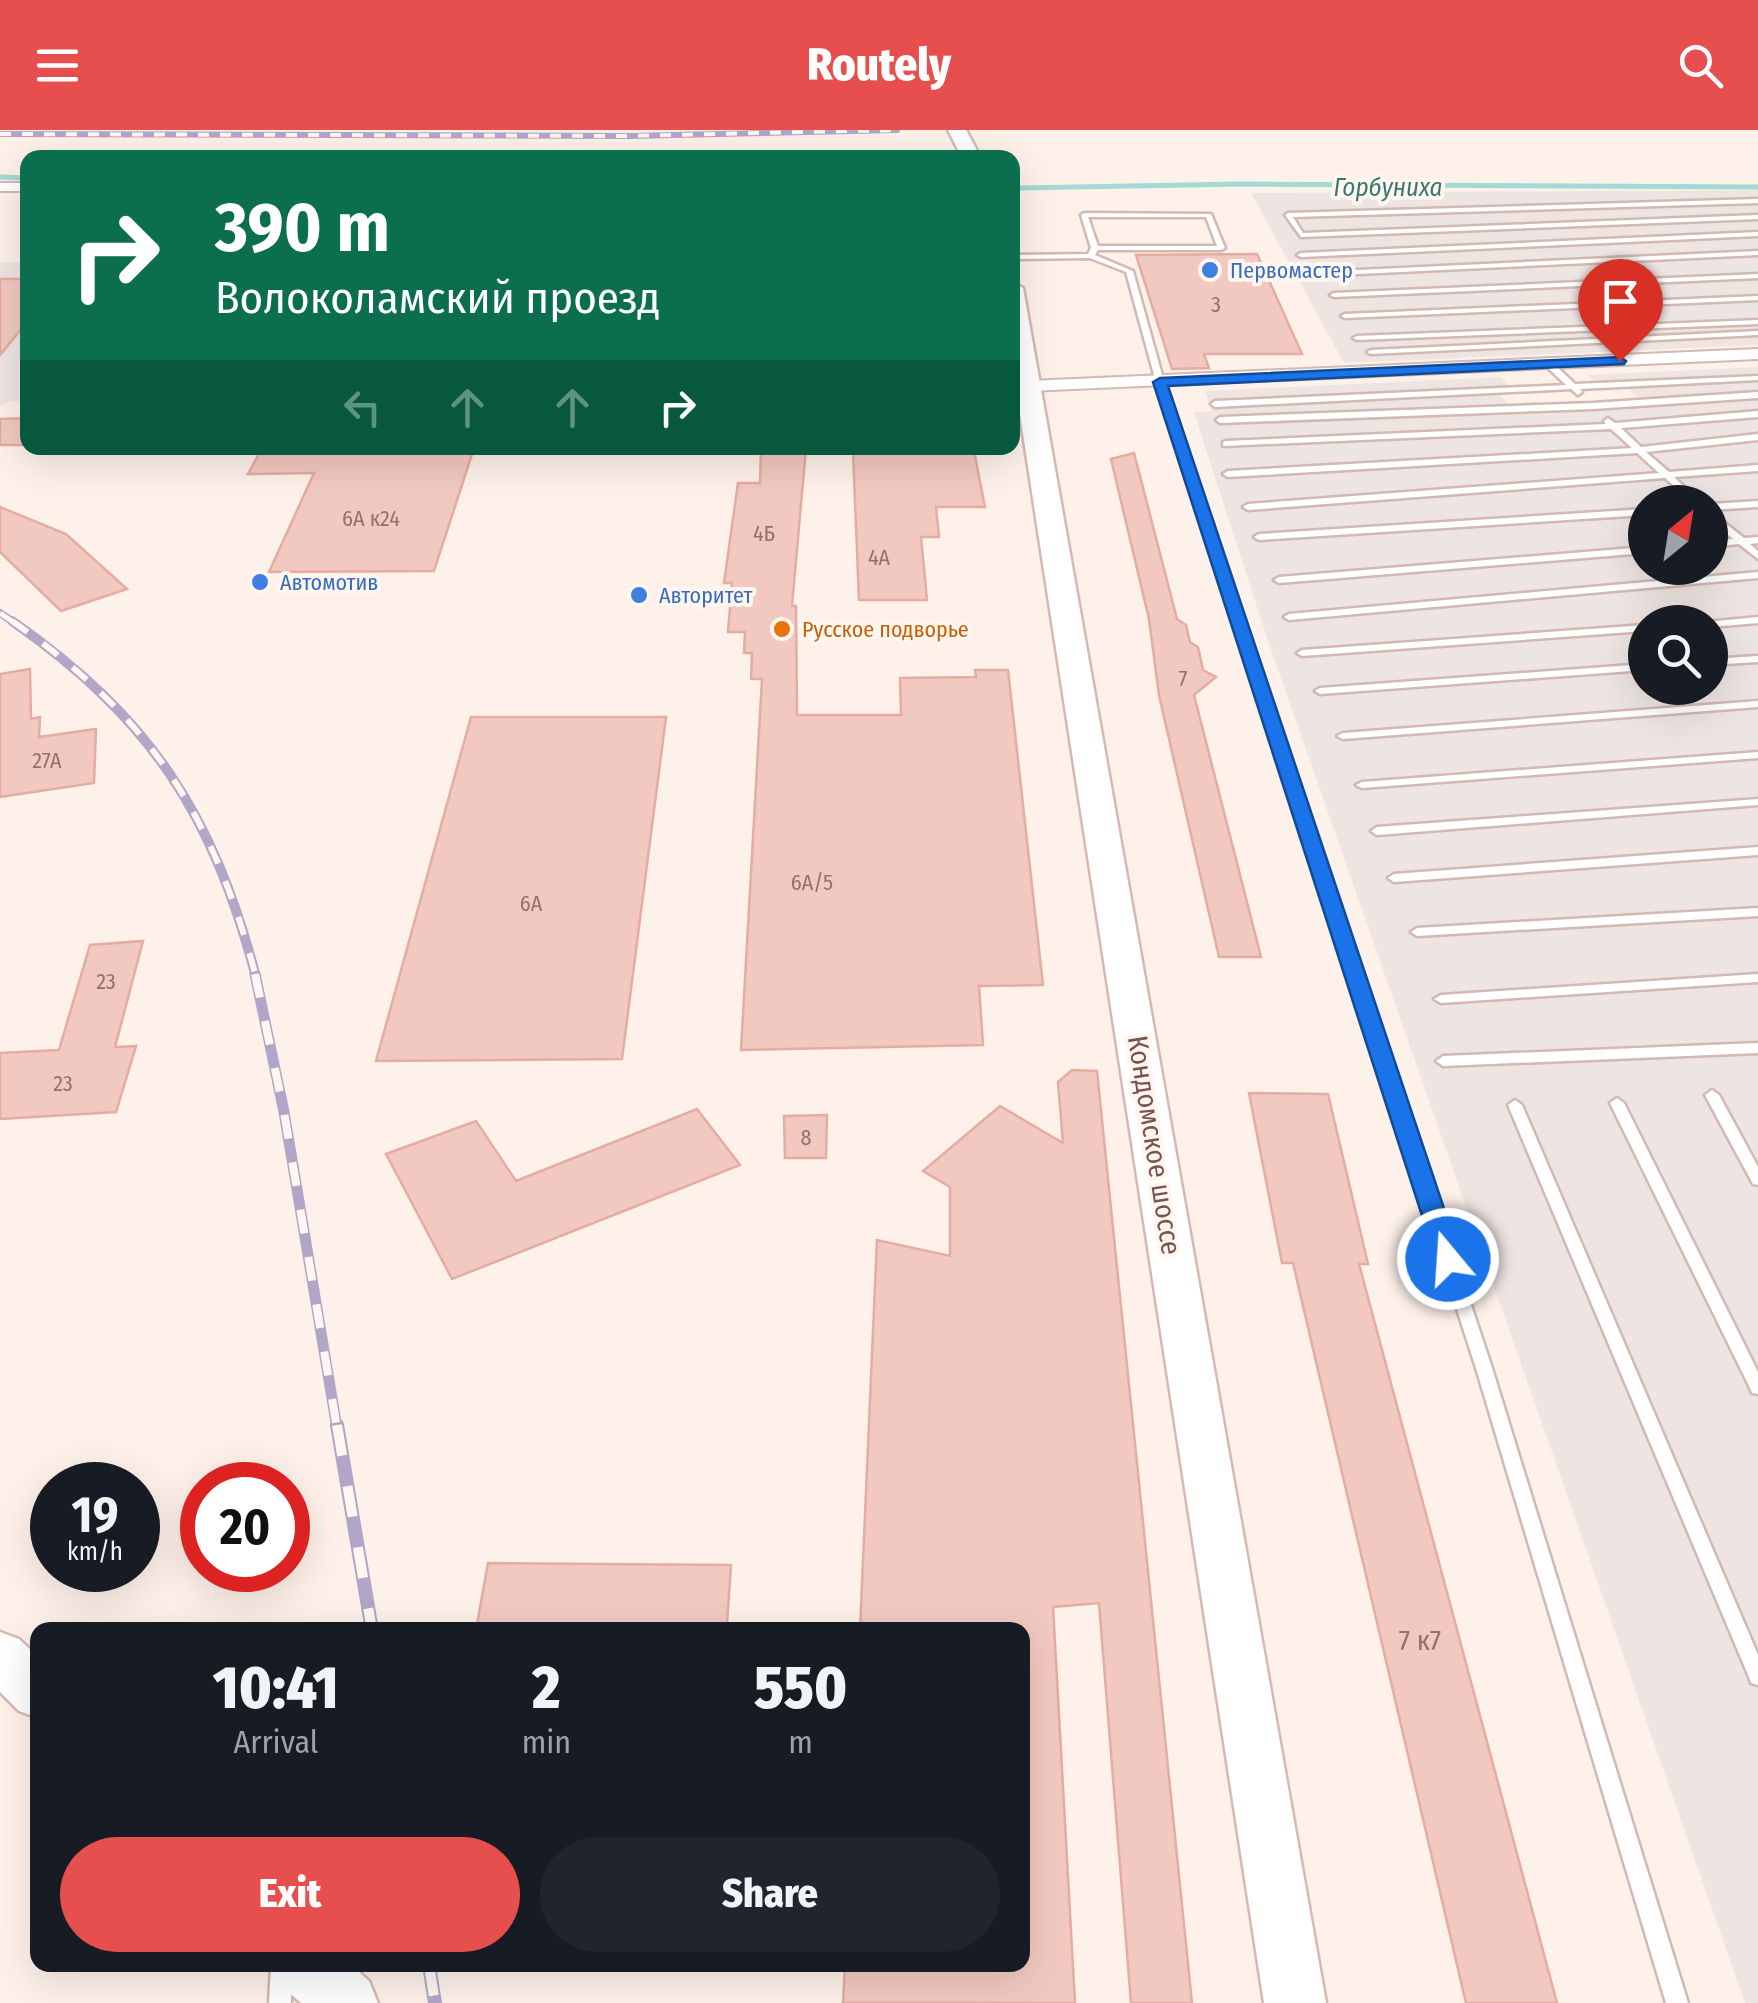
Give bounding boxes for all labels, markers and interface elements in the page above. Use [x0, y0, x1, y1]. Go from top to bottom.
icon: menu [30, 38, 85, 93]
text: Routely [807, 38, 951, 92]
icon: search [1673, 38, 1728, 93]
water label: Горбуниха [1333, 173, 1443, 203]
text: 390 m [215, 186, 390, 270]
icon: right [50, 190, 180, 320]
place label: Первомастер [1230, 257, 1353, 284]
marker: Первомастер [1199, 259, 1221, 281]
pin [1578, 259, 1663, 362]
text: Волоколамский проезд [215, 271, 660, 325]
icon: arrive [1593, 274, 1648, 329]
house number: 3 [1211, 291, 1221, 318]
icon: left [335, 380, 390, 435]
icon: ahead [440, 380, 495, 435]
icon: ahead [545, 380, 600, 435]
icon: right [650, 380, 705, 435]
north arrow [1628, 485, 1728, 585]
map controls [1628, 485, 1728, 705]
house number: 6А к24 [342, 505, 400, 532]
house number: 4Б [753, 520, 775, 547]
house number: 4А [868, 544, 891, 571]
place label: Автомотив [280, 569, 378, 596]
marker: Автомотив [249, 571, 271, 593]
place label: Авторитет [659, 582, 752, 609]
marker: Авторитет [628, 584, 650, 606]
button: search [1628, 605, 1728, 705]
place label: Русское подворье [802, 616, 969, 643]
marker: Русское подворье [771, 618, 793, 640]
house number: 7 [1179, 665, 1188, 692]
house number: 27А [32, 747, 62, 774]
house number: 6А/5 [791, 869, 833, 896]
house number: 6А [520, 890, 543, 917]
house number: 23 [96, 968, 116, 995]
street label: Кондомское шоссе [1121, 1033, 1188, 1257]
house number: 23 [53, 1070, 73, 1097]
house number: 8 [800, 1124, 812, 1151]
position arrow [1396, 1207, 1500, 1311]
speed limit sign: 20 [180, 1462, 310, 1592]
text: 19 [71, 1485, 118, 1545]
text: km/h [67, 1537, 123, 1567]
house number: 7 к7 [1399, 1624, 1441, 1657]
text: 10:41 [213, 1652, 339, 1724]
text: 2 [532, 1652, 561, 1724]
text: 550 [754, 1652, 847, 1724]
text: Arrival [233, 1723, 318, 1761]
text: min [522, 1723, 571, 1761]
text: m [788, 1723, 813, 1761]
button: Exit [60, 1837, 520, 1952]
button: Share [540, 1837, 1000, 1952]

